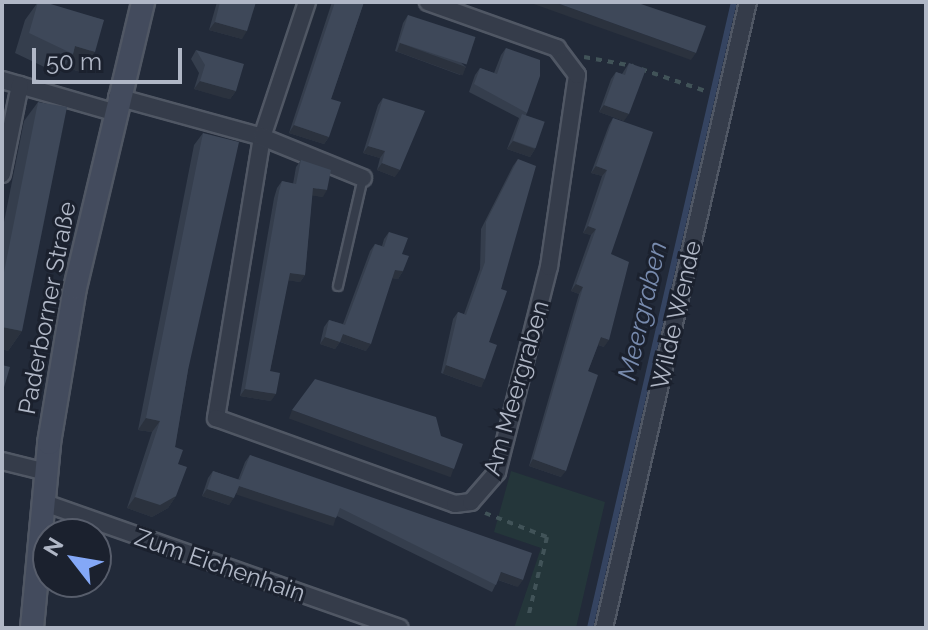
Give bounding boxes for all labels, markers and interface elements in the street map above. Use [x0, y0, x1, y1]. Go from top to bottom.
scale bar [36, 32, 186, 82]
text: 50 m [46, 47, 102, 76]
street label: Paderborner Straße [12, 199, 82, 417]
street label: Wilde Wende [645, 237, 707, 393]
water label: Meergraben [612, 239, 674, 383]
street label: Am Meergraben [477, 297, 555, 479]
north arrow [32, 518, 112, 598]
street label: Zum Eichenhain [131, 522, 309, 608]
text: N [38, 533, 69, 561]

